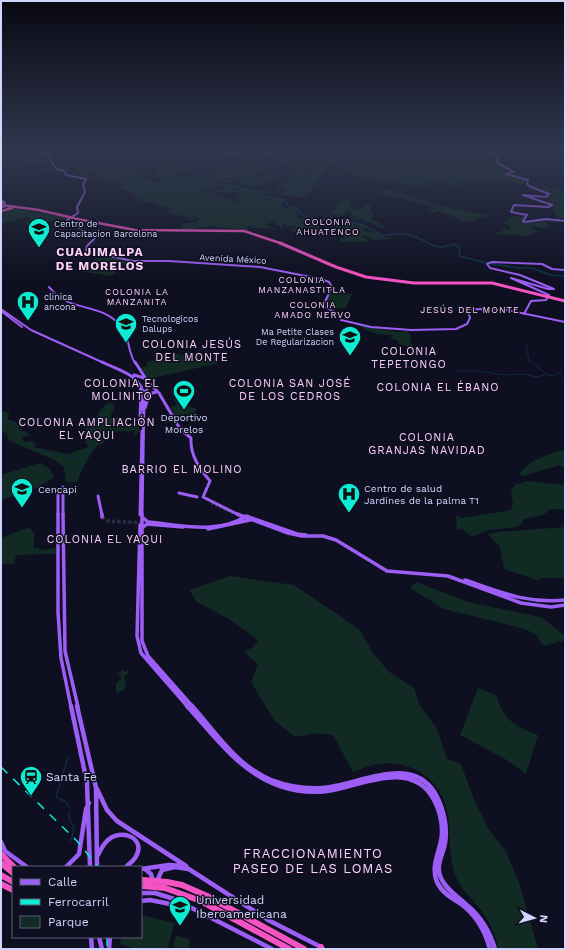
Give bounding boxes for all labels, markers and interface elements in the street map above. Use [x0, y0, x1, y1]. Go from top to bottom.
school or university icon: Centro de Capacitacion Barcelona [26, 216, 52, 249]
district label: COLONIA AHUATENCO [296, 217, 360, 237]
place label: Centro de Capacitacion Barcelona [54, 219, 157, 239]
district label: CUAJIMALPA DE MORELOS [56, 245, 144, 273]
street label: Avenida México [199, 252, 267, 266]
district label: COLONIA MANZANASTITLA [258, 275, 346, 295]
district label: COLONIA LA MANZANITA [105, 287, 169, 307]
hospital icon: clinica ancona [15, 289, 41, 322]
place label: clinica ancona [44, 292, 76, 312]
district label: COLONIA AMADO NERVO [274, 300, 352, 320]
district label: JESÚS DEL MONTE [420, 304, 520, 315]
school or university icon: Tecnologicos Dalups [113, 311, 139, 344]
place label: Tecnologicos Dalups [142, 314, 198, 334]
school or university icon: Ma Petite Clases De Regularizacion [337, 324, 363, 357]
place label: Ma Petite Clases De Regularizacion [256, 327, 334, 347]
district label: COLONIA JESÚS DEL MONTE [142, 337, 242, 364]
district label: COLONIA TEPETONGO [371, 345, 447, 371]
district label: COLONIA SAN JOSÉ DE LOS CEDROS [229, 376, 351, 403]
district label: COLONIA EL MOLINITO [84, 377, 160, 403]
sports icon: Deportivo Morelos [171, 378, 197, 411]
district label: COLONIA EL ÉBANO [377, 380, 499, 394]
place label: Deportivo Morelos [160, 412, 208, 435]
district label: COLONIA AMPLIACIÓN EL YAQUI [18, 415, 156, 442]
district label: COLONIA GRANJAS NAVIDAD [368, 431, 486, 457]
district label: BARRIO EL MOLINO [121, 463, 243, 476]
school or university icon: Cencapi [9, 476, 35, 509]
hospital icon: Centro de salud Jardines de la palma T1 [336, 481, 362, 514]
place label: Centro de salud Jardines de la palma T1 [364, 483, 479, 506]
place label: Cencapi [38, 484, 77, 495]
district label: COLONIA EL YAQUI [47, 533, 163, 546]
station icon: Santa Fe [18, 764, 44, 797]
place label: Santa Fe [46, 770, 97, 784]
district label: FRACCIONAMIENTO PASEO DE LAS LOMAS [233, 846, 393, 876]
legend [12, 866, 142, 938]
text: Calle [48, 875, 77, 889]
place label: Universidad Iberoamericana [196, 893, 287, 921]
school or university icon: Universidad Iberoamericana [167, 894, 193, 927]
text: Ferrocarril [48, 895, 109, 909]
north arrow [514, 898, 554, 938]
text: N [537, 914, 550, 924]
text: Parque [48, 915, 89, 929]

